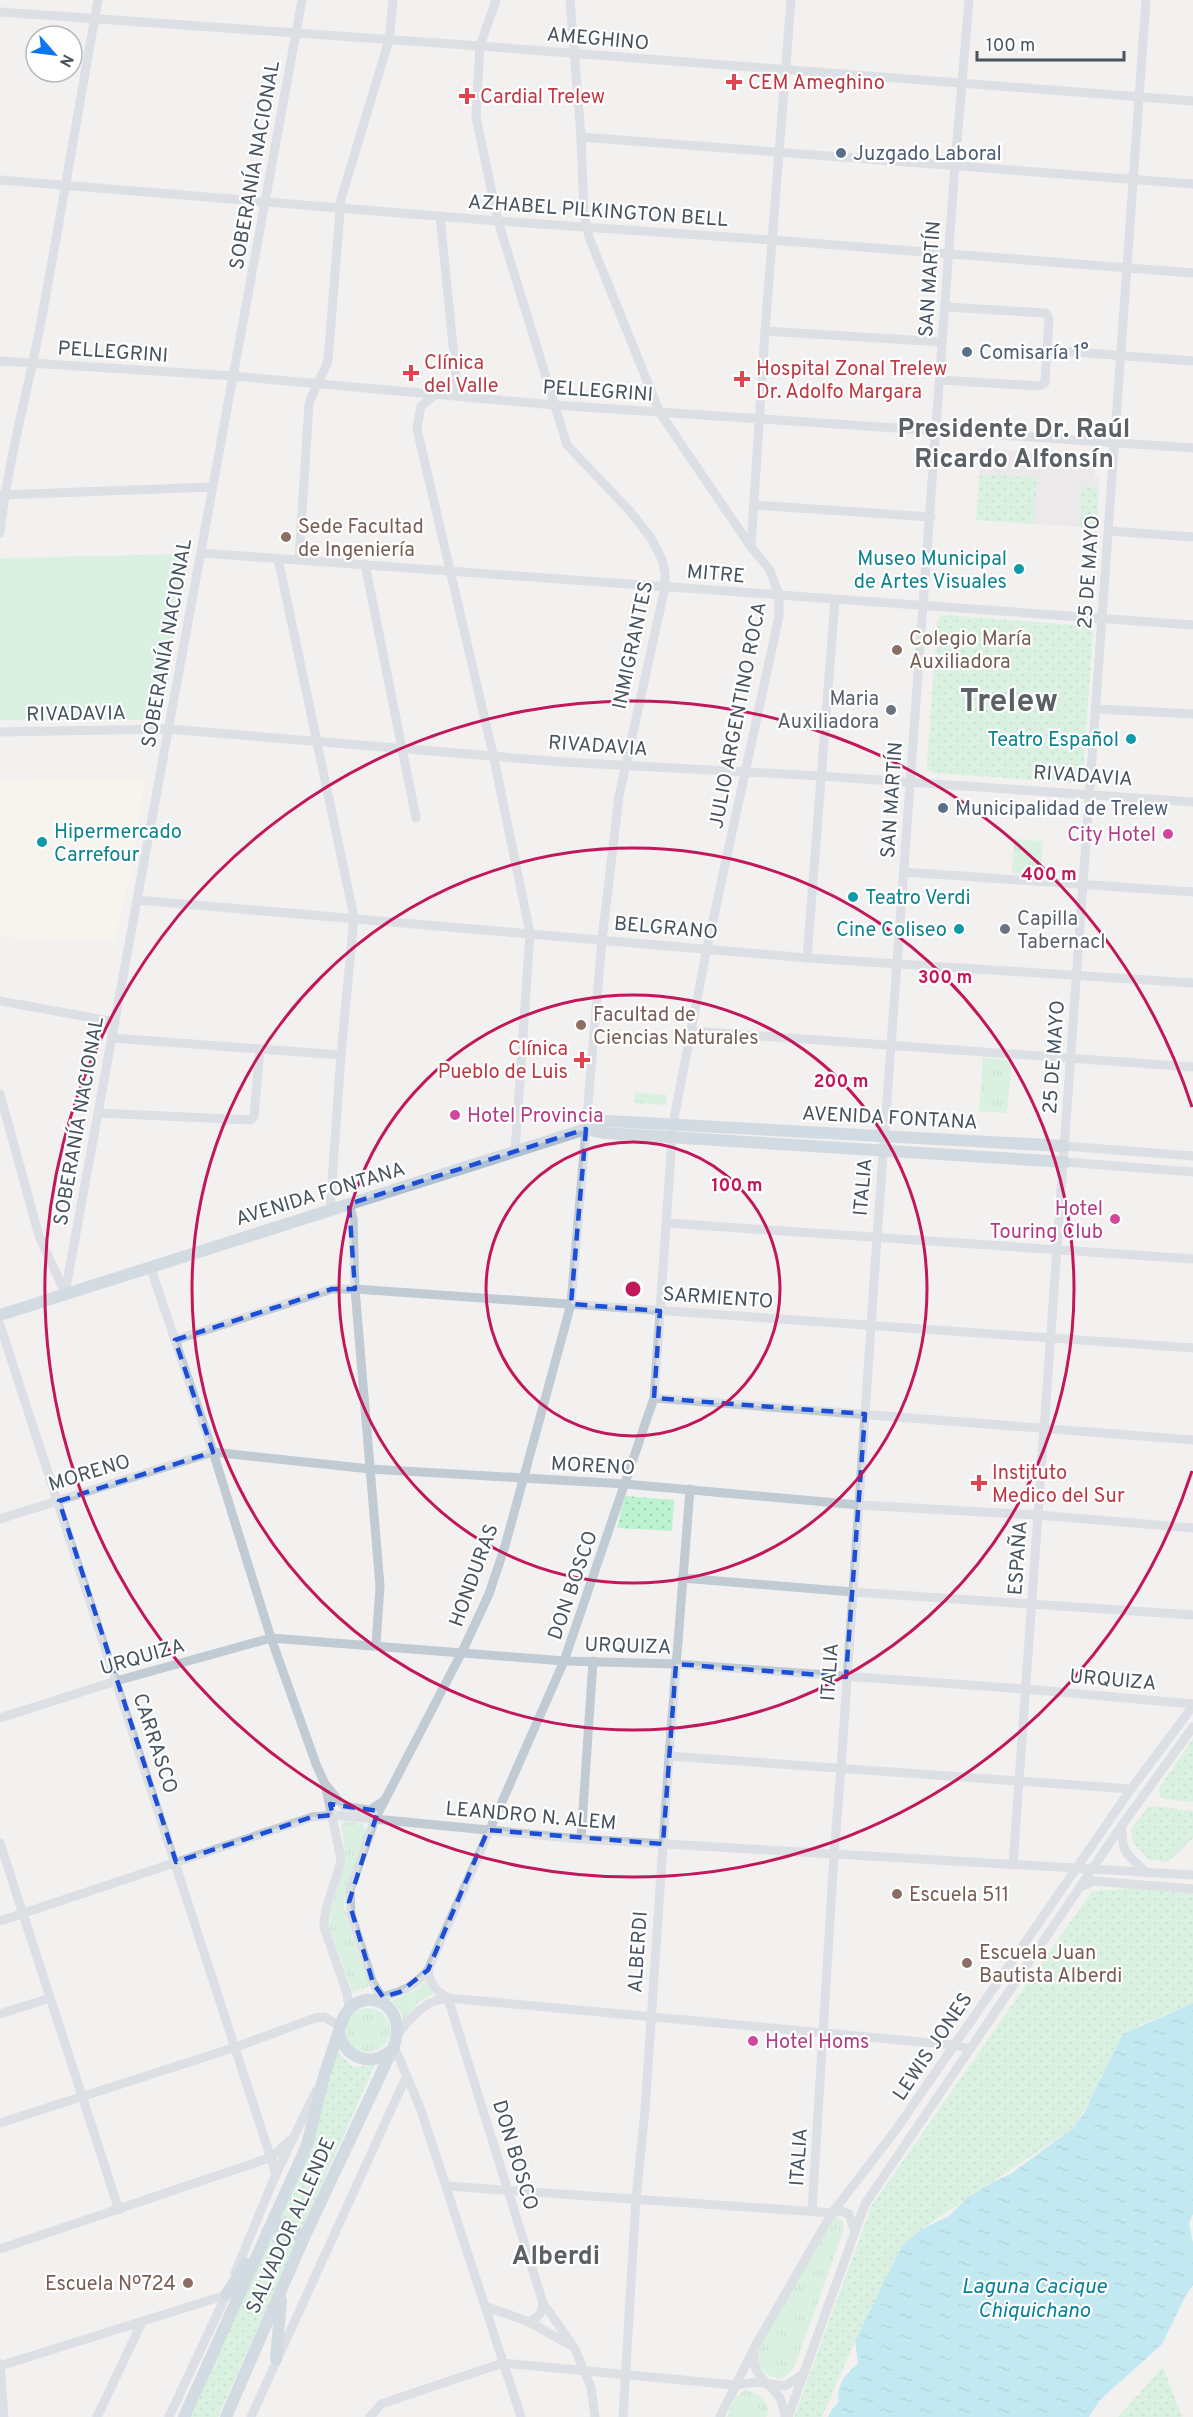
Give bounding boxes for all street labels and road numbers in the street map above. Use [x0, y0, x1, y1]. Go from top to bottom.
street label: AMEGHINO [546, 23, 650, 57]
street label: SOBERANÍA NACIONAL [223, 59, 287, 272]
street label: AZHABEL PILKINGTON BELL [467, 190, 729, 234]
street label: SAN MARTÍN [912, 220, 948, 338]
street label: PELLEGRINI [57, 336, 169, 370]
street label: PELLEGRINI [542, 375, 654, 409]
street label: 25 DE MAYO [1073, 514, 1107, 630]
street label: SOBERANÍA NACIONAL [135, 537, 199, 750]
street label: MITRE [686, 559, 746, 590]
street label: INMIGRANTES [608, 579, 660, 712]
street label: JULIO ARGENTINO ROCA [704, 600, 774, 831]
street label: RIVADAVIA [26, 701, 126, 729]
street label: RIVADAVIA [547, 731, 648, 763]
street label: SAN MARTÍN [874, 741, 910, 859]
street label: RIVADAVIA [1032, 761, 1133, 793]
street label: BELGRANO [613, 912, 719, 946]
street label: 25 DE MAYO [1038, 999, 1072, 1115]
street label: SOBERANÍA NACIONAL [47, 1015, 111, 1228]
street label: AVENIDA FONTANA [801, 1101, 978, 1137]
street label: AVENIDA FONTANA [233, 1157, 408, 1233]
street label: ITALIA [849, 1157, 879, 1217]
street label: SARMIENTO [662, 1282, 774, 1316]
street label: MORENO [45, 1449, 134, 1499]
street label: MORENO [550, 1452, 636, 1482]
street label: ESPAÑA [1002, 1520, 1035, 1596]
street label: HONDURAS [444, 1521, 506, 1631]
street label: DON BOSCO [543, 1528, 605, 1644]
street label: URQUIZA [584, 1632, 672, 1662]
street label: URQUIZA [97, 1633, 188, 1682]
street label: ITALIA [816, 1642, 846, 1702]
street label: URQUIZA [1068, 1664, 1157, 1698]
street label: CARRASCO [126, 1690, 183, 1797]
street label: LEANDRO N. ALEM [444, 1797, 617, 1837]
street label: ALBERDI [623, 1910, 655, 1994]
street label: LEWIS JONES [888, 1988, 979, 2106]
street label: DON BOSCO [485, 2097, 543, 2214]
street label: ITALIA [785, 2127, 815, 2187]
street label: SALVADOR ALLENDE [241, 2133, 342, 2318]

